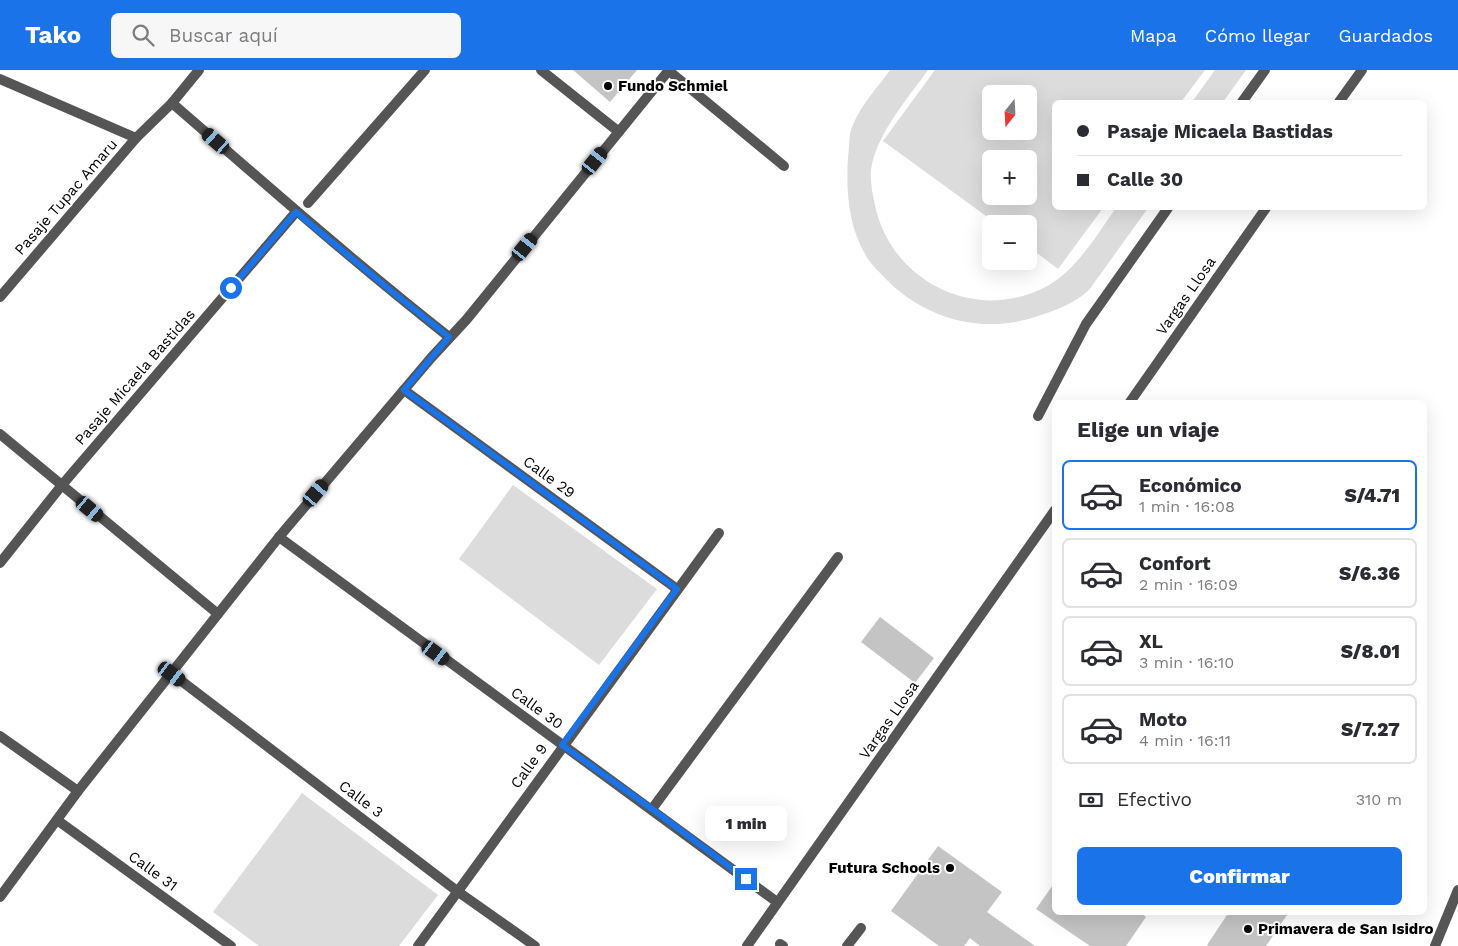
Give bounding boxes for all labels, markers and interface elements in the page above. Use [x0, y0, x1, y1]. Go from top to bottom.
search box [111, 13, 461, 58]
text: Tako [25, 21, 81, 49]
icon: search [129, 21, 157, 49]
text: Buscar aquí [169, 24, 278, 47]
text: Mapa [1130, 25, 1177, 46]
text: Cómo llegar [1205, 25, 1311, 46]
text: Guardados [1339, 25, 1433, 46]
place label: Fundo Schmiel [618, 77, 728, 95]
marker: Fundo Schmiel [602, 80, 614, 92]
north arrow [982, 85, 1038, 140]
map controls [982, 85, 1037, 270]
text: Pasaje Micaela Bastidas [1107, 120, 1333, 143]
car [199, 125, 232, 157]
street label: Pasaje Tupac Amaru [11, 135, 121, 259]
car [579, 145, 610, 177]
button: + [982, 150, 1037, 205]
text: Calle 30 [1107, 168, 1183, 191]
button: − [982, 215, 1037, 270]
car [509, 231, 540, 263]
street label: Vargas Llosa [1152, 253, 1220, 339]
route start [220, 277, 242, 299]
street label: Pasaje Micaela Bastidas [71, 305, 199, 449]
text: Elige un viaje [1077, 417, 1220, 442]
street label: Calle 29 [520, 452, 578, 502]
icon: car [1079, 473, 1124, 518]
text: Económico [1139, 474, 1242, 497]
car [300, 477, 331, 509]
text: S/4.71 [1345, 484, 1400, 507]
car [73, 494, 106, 524]
text: 1 min · 16:08 [1139, 497, 1235, 516]
icon: car [1079, 551, 1124, 596]
text: Confort [1139, 552, 1210, 575]
text: S/6.36 [1339, 562, 1400, 585]
text: 2 min · 16:09 [1139, 575, 1238, 594]
icon: car [1079, 629, 1124, 674]
text: XL [1139, 630, 1163, 653]
car [419, 638, 452, 668]
text: S/8.01 [1341, 640, 1400, 663]
text: 3 min · 16:10 [1139, 653, 1234, 672]
car [155, 659, 188, 689]
street label: Vargas Llosa [855, 677, 923, 763]
street label: Calle 30 [508, 683, 566, 733]
icon: car [1079, 707, 1124, 752]
text: Moto [1139, 708, 1187, 731]
text: S/7.27 [1341, 718, 1400, 741]
text: 4 min · 16:11 [1139, 731, 1231, 750]
street label: Calle 9 [507, 740, 551, 792]
street label: Calle 3 [335, 777, 387, 821]
icon: cash [1077, 786, 1105, 814]
text: Efectivo [1117, 788, 1192, 811]
text: 310 m [1356, 790, 1402, 809]
callout: 1 min [705, 806, 787, 842]
text: 1 min [725, 814, 767, 833]
street label: Calle 31 [125, 847, 181, 895]
button: Confirmar [1077, 847, 1402, 905]
place label: Futura Schools [828, 859, 940, 877]
marker: Futura Schools [944, 862, 956, 874]
route end [735, 868, 757, 890]
place label: Primavera de San Isidro [1258, 920, 1434, 938]
marker: Primavera de San Isidro [1242, 923, 1254, 935]

